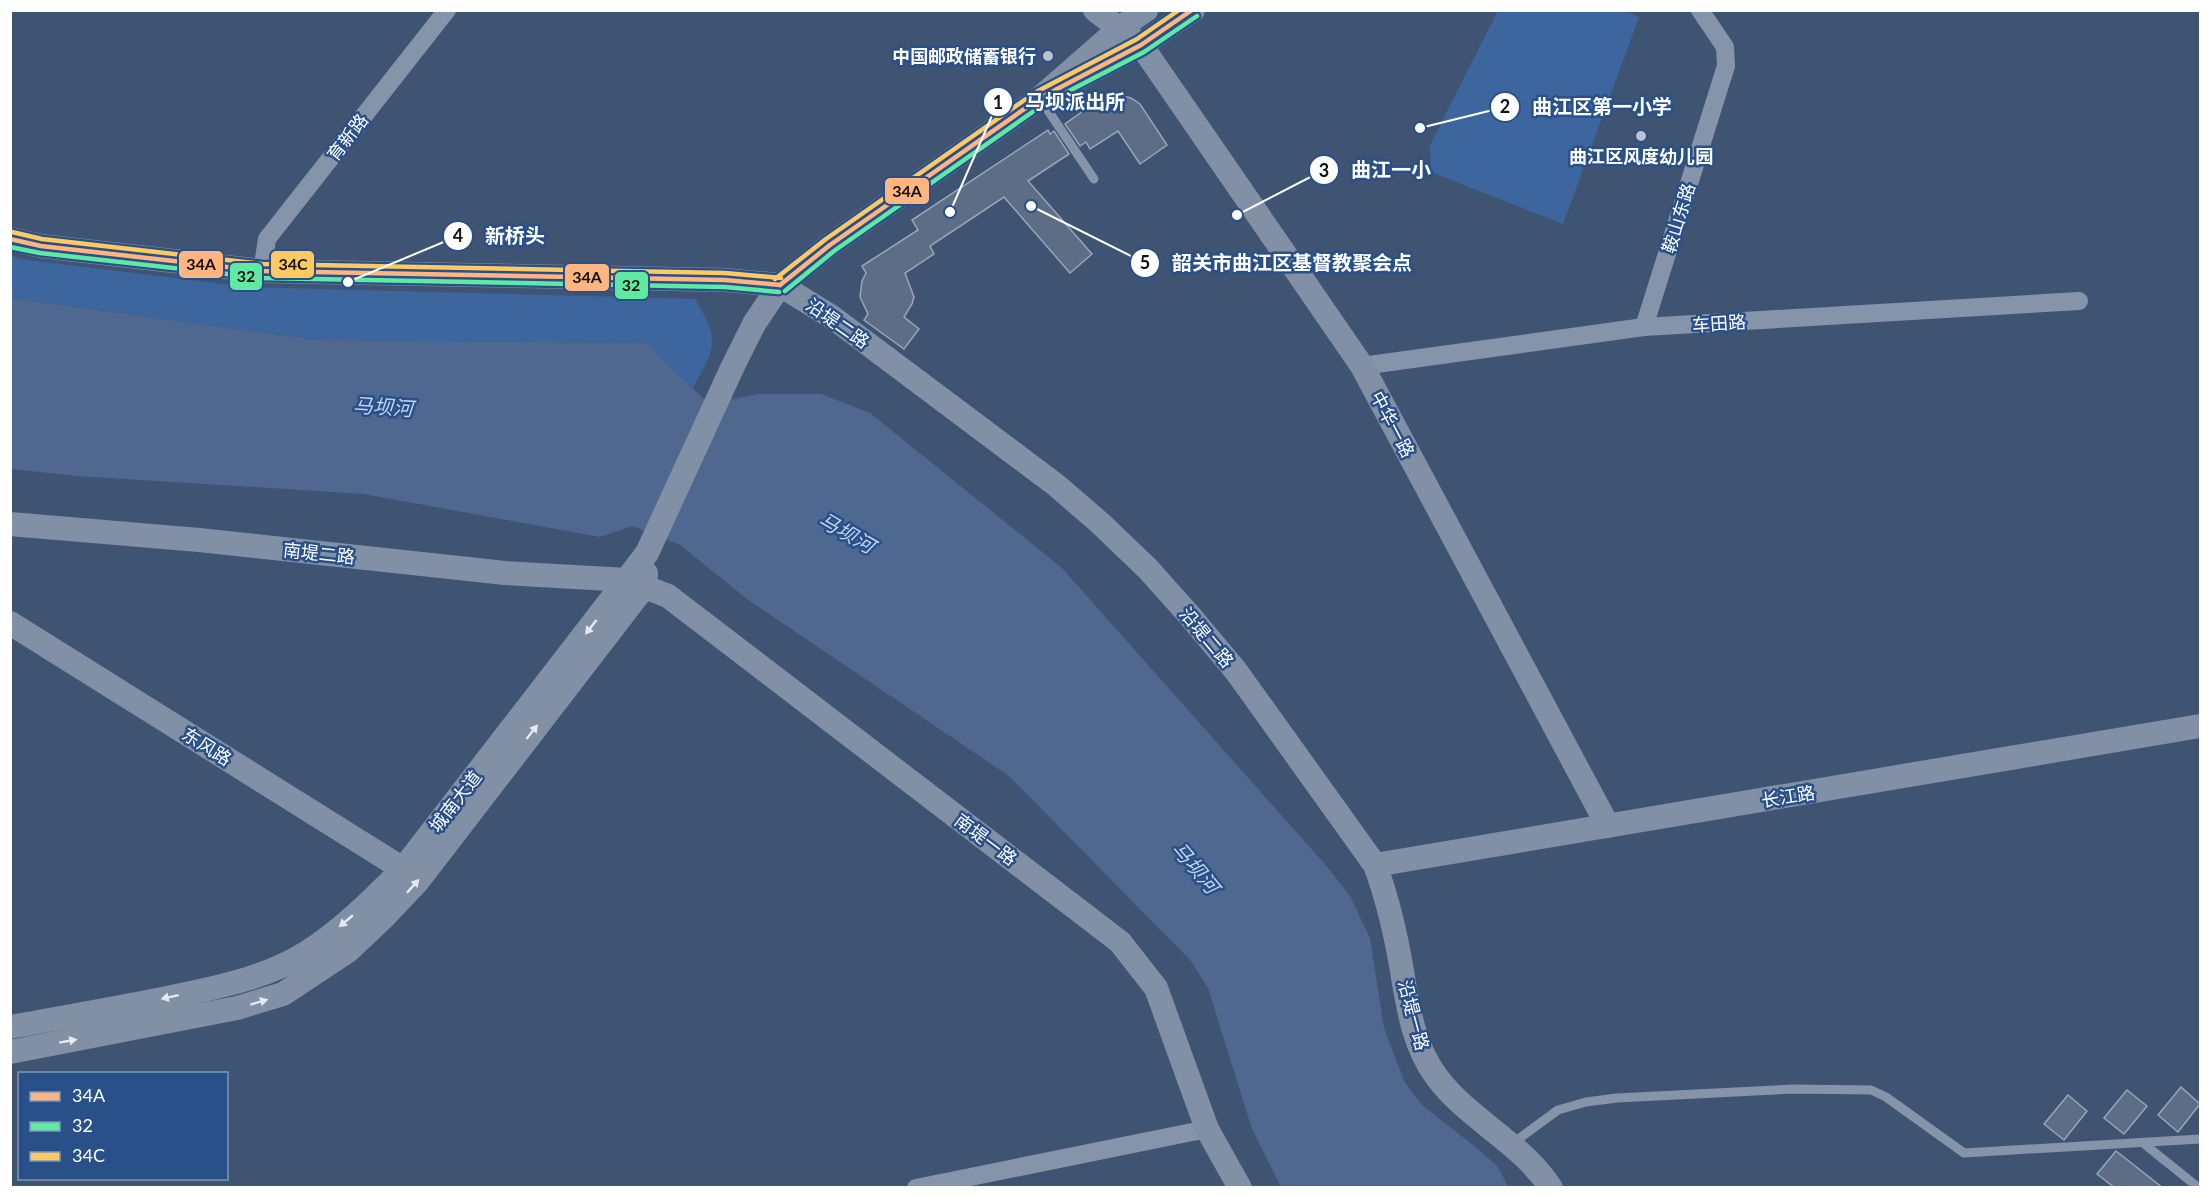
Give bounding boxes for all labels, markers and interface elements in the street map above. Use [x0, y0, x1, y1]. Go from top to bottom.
place label: 中国邮政储蓄银行 [892, 45, 1036, 67]
marker: 中国邮政储蓄银行 [1041, 49, 1055, 63]
callout: 马坝派出所 [983, 83, 1137, 121]
callout: 曲江区第一小学 [1490, 88, 1684, 126]
text: 马坝派出所 [1025, 89, 1125, 113]
text: 1 [993, 91, 1003, 113]
text: 曲江区第一小学 [1532, 94, 1672, 118]
text: 2 [1500, 95, 1510, 117]
street label: 育新路 [322, 109, 372, 165]
marker: 曲江区风度幼儿园 [1634, 129, 1648, 143]
place label: 曲江区风度幼儿园 [1569, 145, 1713, 167]
callout: 曲江一小 [1309, 151, 1443, 189]
text: 曲江一小 [1351, 157, 1431, 181]
text: 3 [1319, 159, 1329, 181]
line badge: 34A [884, 177, 930, 205]
street label: 鞍山东路 [1657, 180, 1699, 256]
text: 34A [892, 181, 923, 200]
callout: 新桥头 [443, 217, 557, 255]
text: 新桥头 [485, 223, 545, 247]
text: 4 [453, 224, 463, 246]
callout: 韶关市曲江区基督教聚会点 [1130, 244, 1424, 282]
line badge: 34A [178, 250, 224, 279]
line badge: 34C [270, 250, 315, 279]
text: 韶关市曲江区基督教聚会点 [1172, 250, 1412, 274]
text: 5 [1140, 251, 1150, 273]
text: 34A [186, 254, 217, 273]
text: 34C [278, 254, 308, 273]
line badge: 32 [229, 262, 263, 291]
line badge: 34A [564, 263, 610, 292]
text: 32 [237, 266, 255, 285]
text: 34A [572, 267, 603, 286]
line badge: 32 [614, 271, 649, 300]
text: 32 [622, 275, 640, 294]
street label: 沿堤二路 [802, 293, 874, 353]
street label: 车田路 [1691, 310, 1747, 336]
street label: 中华一路 [1366, 387, 1420, 461]
water label: 马坝河 [352, 392, 418, 420]
water label: 马坝河 [815, 507, 882, 559]
street label: 南堤二路 [282, 538, 356, 568]
street label: 沿堤二路 [1175, 602, 1239, 672]
one-way arrow [586, 619, 598, 634]
street label: 东风路 [178, 722, 236, 770]
one-way arrow [526, 725, 538, 740]
street label: 城南大道 [424, 766, 486, 836]
street label: 长江路 [1760, 781, 1816, 811]
street label: 南堤一路 [951, 809, 1021, 869]
water label: 马坝河 [1168, 836, 1227, 901]
one-way arrow [406, 879, 419, 894]
one-way arrow [338, 915, 354, 928]
street label: 沿堤一路 [1394, 977, 1434, 1053]
one-way arrow [160, 993, 179, 1002]
one-way arrow [250, 997, 268, 1006]
one-way arrow [59, 1036, 78, 1045]
legend [18, 1072, 228, 1180]
text: 34A [72, 1084, 106, 1106]
text: 32 [72, 1114, 93, 1136]
text: 34C [72, 1144, 105, 1166]

